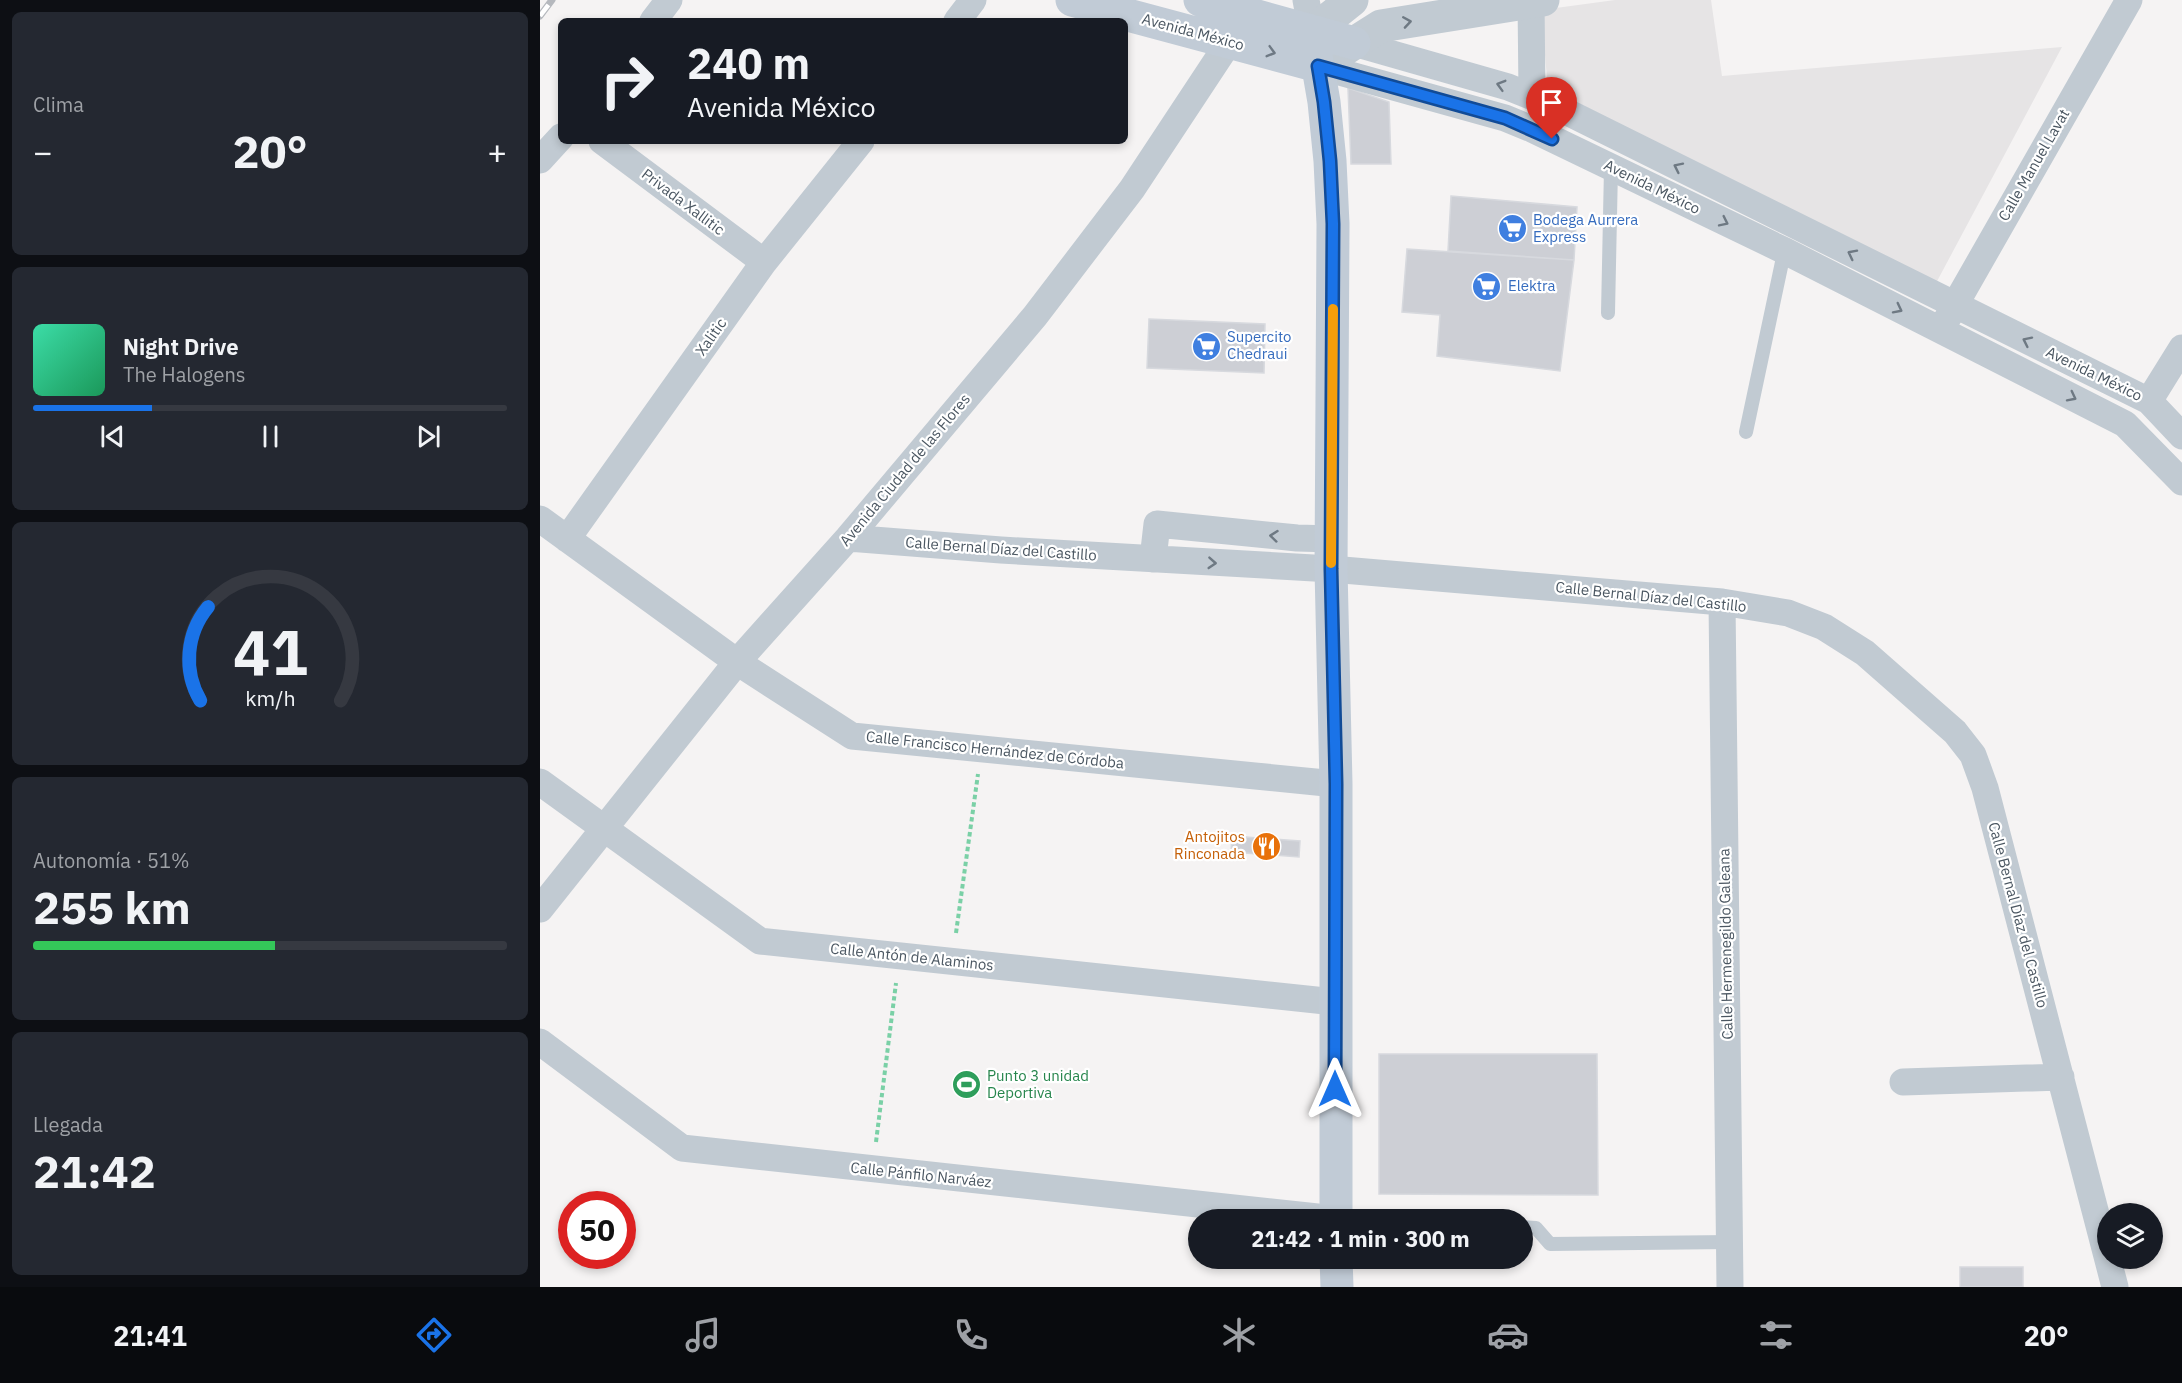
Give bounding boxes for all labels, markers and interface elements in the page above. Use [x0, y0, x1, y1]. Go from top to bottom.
street label: Avenida México [1140, 9, 1246, 54]
one-way arrow [1401, 16, 1411, 29]
text: 240 m [687, 36, 810, 91]
icon: right [588, 42, 666, 120]
one-way arrow [1266, 45, 1276, 58]
pin [1526, 77, 1577, 139]
one-way arrow [1496, 80, 1507, 92]
icon: arrive [1535, 86, 1568, 119]
text: Avenida México [687, 89, 876, 124]
text: Clima [33, 91, 84, 118]
street label: Calle Manuel Lavat [1994, 105, 2073, 224]
text: 20° [232, 122, 308, 180]
text: − [33, 130, 53, 173]
text: + [487, 130, 507, 173]
street label: Avenida México [1601, 155, 1703, 218]
one-way arrow [1673, 163, 1684, 174]
street label: Privada Xallitic [638, 164, 729, 239]
place label: Bodega Aurrera Express [1533, 210, 1638, 246]
supermarket icon: Bodega Aurrera Express [1496, 213, 1528, 245]
one-way arrow [1717, 214, 1728, 226]
one-way arrow [1848, 250, 1859, 261]
supermarket icon: Elektra [1471, 270, 1503, 302]
place label: Elektra [1508, 276, 1556, 295]
one-way arrow [1892, 302, 1902, 313]
street label: Xalitic [691, 314, 731, 359]
place label: Supercito Chedraui [1227, 327, 1292, 363]
supermarket icon: Supercito Chedraui [1190, 330, 1222, 362]
text: Night Drive [123, 332, 239, 361]
one-way arrow [2022, 337, 2033, 348]
street label: Avenida México [2043, 342, 2145, 405]
text: The Halogens [123, 361, 245, 388]
street label: Avenida Ciudad de las Flores [835, 390, 974, 550]
one-way arrow [2066, 390, 2077, 401]
icon: previous [96, 420, 129, 453]
icon: pause [254, 420, 287, 453]
icon: next [412, 420, 445, 453]
one-way arrow [1270, 530, 1279, 543]
street label: Calle Bernal Díaz del Castillo [905, 532, 1097, 565]
one-way arrow [1207, 556, 1216, 569]
street label: Calle Bernal Díaz del Castillo [1555, 577, 1747, 616]
text: 41 [233, 611, 307, 692]
text: km/h [245, 684, 295, 712]
street label: Calle Francisco Hernández de Córdoba [865, 726, 1125, 773]
street label: Calle Bernal Díaz del Castillo [1984, 820, 2052, 1010]
place label: Antojitos Rinconada [1174, 827, 1245, 863]
restaurant icon: Antojitos Rinconada [1250, 830, 1282, 862]
text: Autonomía · 51% [33, 847, 190, 874]
street label: Calle Hermenegildo Galeana [1714, 848, 1737, 1040]
text: 255 km [33, 878, 191, 936]
street label: Calle Antón de Alaminos [829, 938, 995, 975]
position arrow [1303, 1057, 1367, 1121]
place label: Punto 3 unidad Deportiva [987, 1066, 1089, 1102]
sports icon: Punto 3 unidad Deportiva [950, 1069, 982, 1101]
text: Llegada [33, 1111, 103, 1138]
text: 21:42 [33, 1142, 156, 1200]
street label: Calle Pánfilo Narváez [850, 1158, 993, 1191]
speed limit sign: 50 [558, 1191, 636, 1269]
map controls [2097, 1203, 2163, 1269]
button: layers [2097, 1203, 2163, 1269]
text: 21:42 · 1 min · 300 m [1251, 1224, 1470, 1253]
icon: directions [413, 1314, 455, 1356]
icon: music [682, 1314, 724, 1356]
icon: phone [950, 1314, 992, 1356]
icon: climate [1218, 1314, 1260, 1356]
icon: car [1487, 1314, 1529, 1356]
icon: filters [1755, 1314, 1797, 1356]
text: 21:41 [113, 1318, 187, 1353]
text: 20° [2024, 1318, 2069, 1353]

